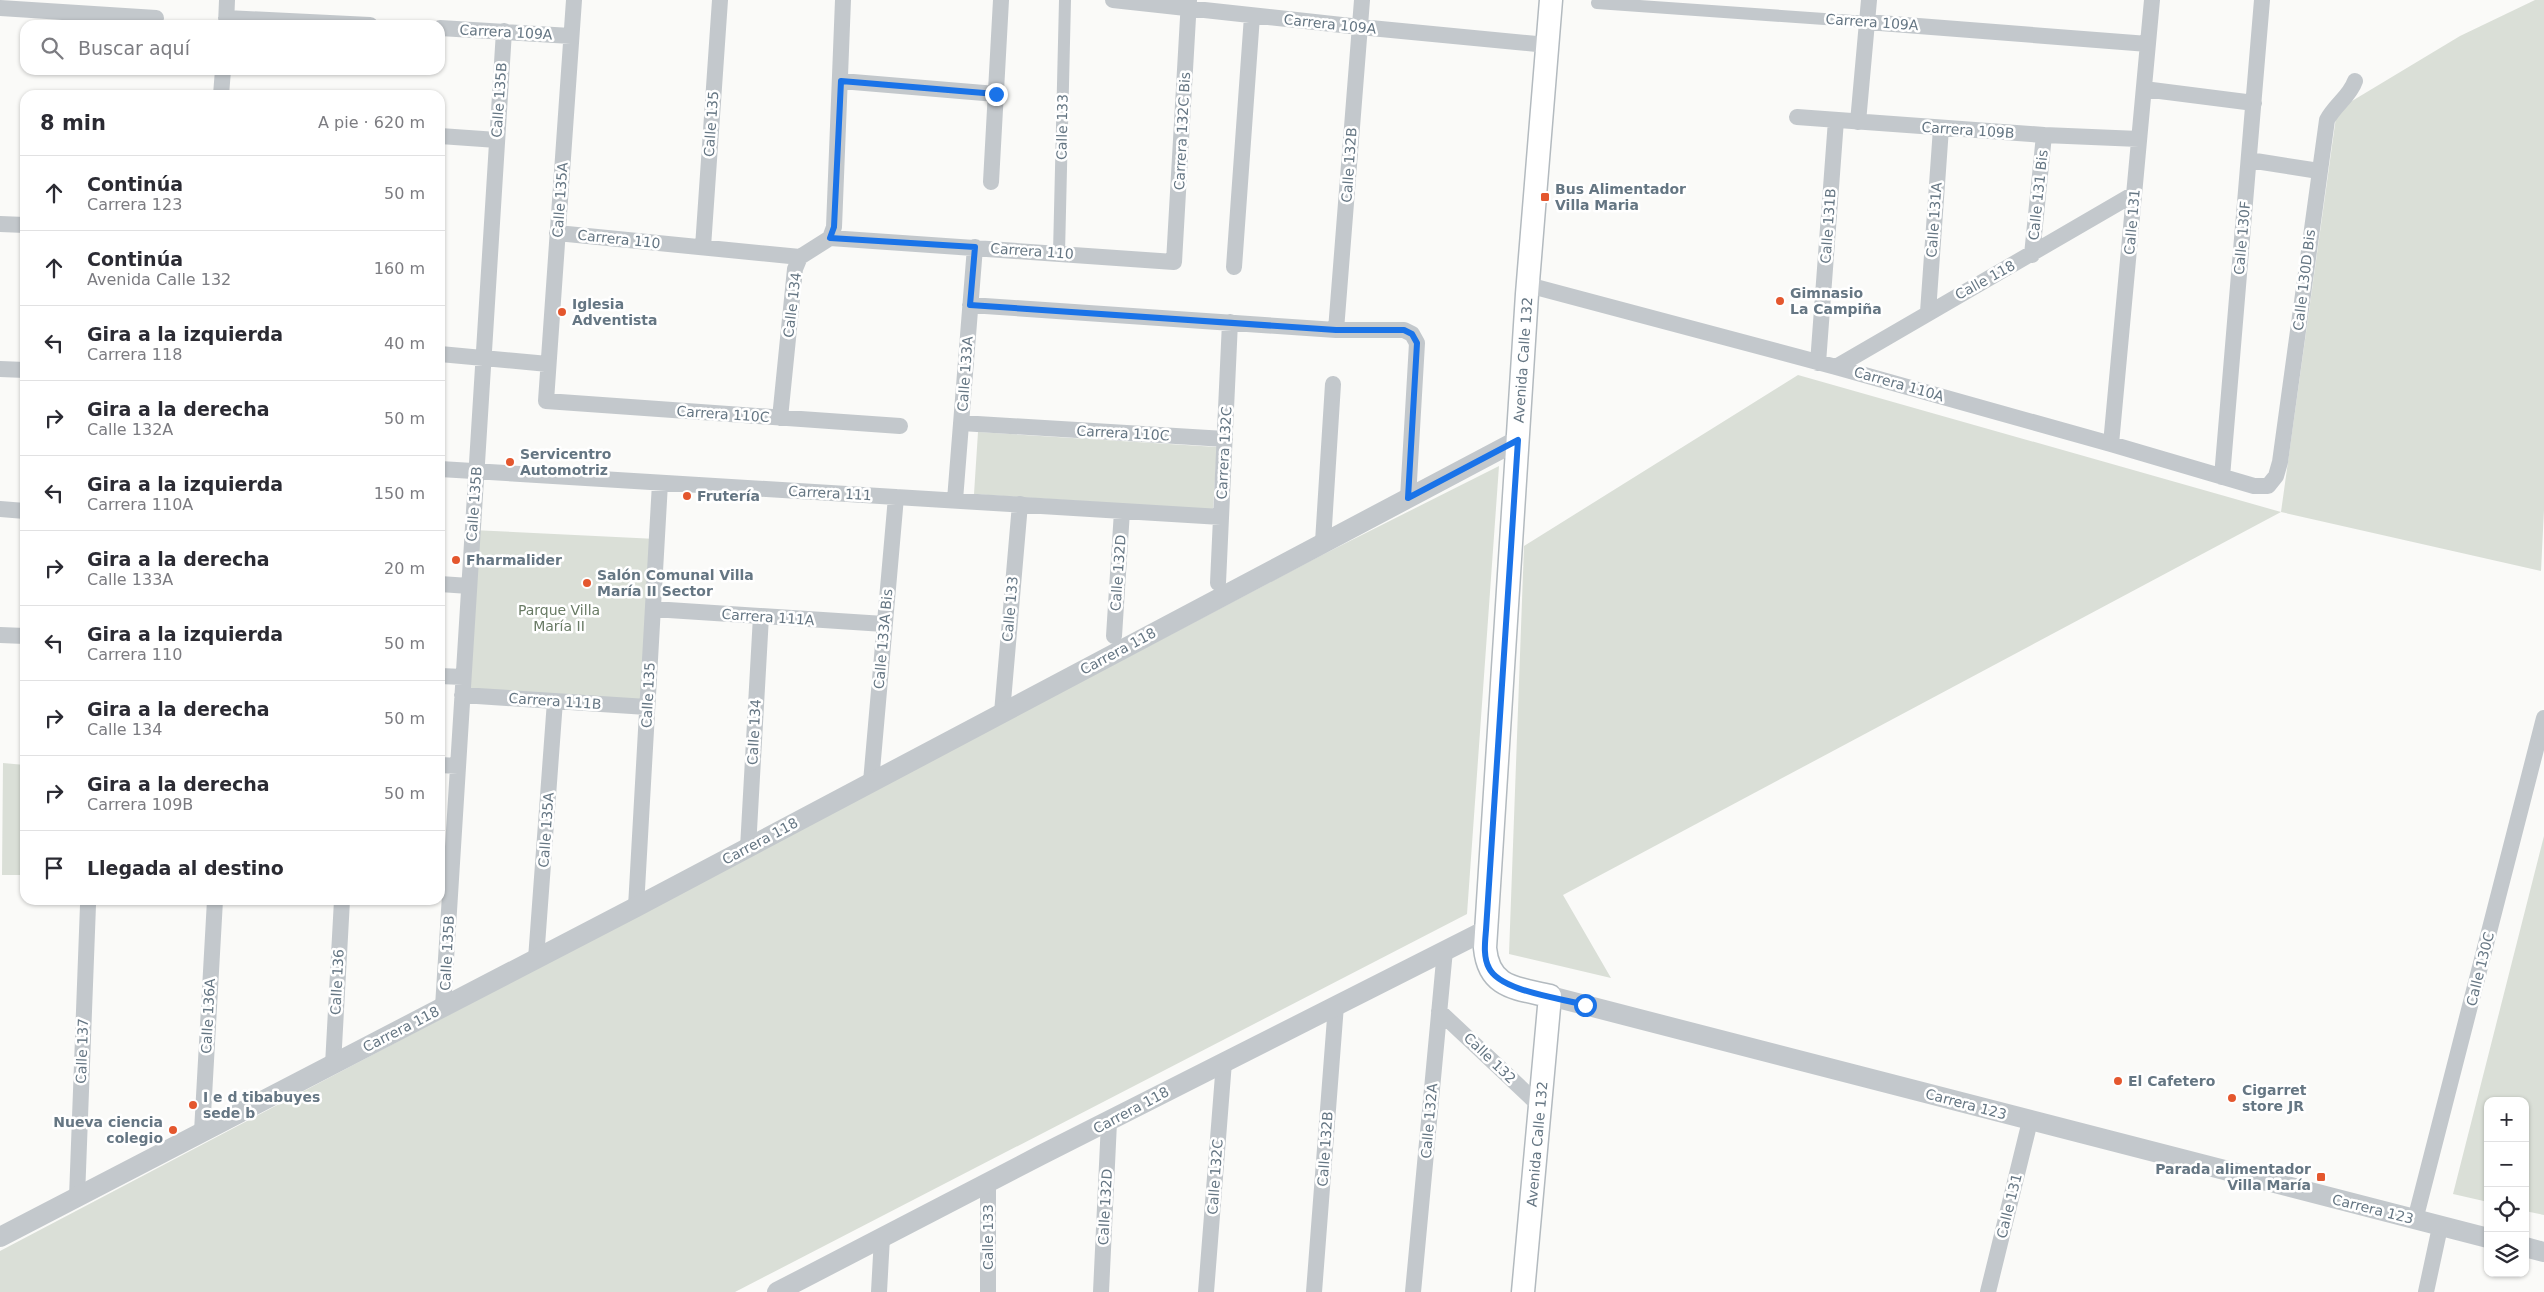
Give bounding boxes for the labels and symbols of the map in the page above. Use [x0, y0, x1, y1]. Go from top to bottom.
street label: Carrera 109A [1283, 11, 1378, 37]
street label: Carrera 109A [1825, 11, 1919, 33]
street label: Carrera 109A [459, 22, 553, 42]
street label: Calle 135B [488, 62, 510, 138]
street label: Carrera 132C Bis [1171, 71, 1193, 191]
route end [985, 83, 1008, 106]
street label: Calle 135 [701, 91, 721, 157]
street label: Calle 133 [1053, 94, 1071, 160]
street label: Carrera 109B [1921, 119, 2015, 141]
street label: Calle 132B [1338, 127, 1360, 203]
street label: Calle 131 Bis [2025, 149, 2051, 241]
street label: Calle 135A [549, 161, 571, 238]
place label: Bus Alimentador Villa Maria [1555, 181, 1686, 213]
street label: Calle 131A [1923, 181, 1945, 258]
street label: Calle 131B [1817, 188, 1839, 264]
street label: Calle 131 [2121, 188, 2143, 256]
marker: Bus Alimentador Villa Maria [1539, 191, 1551, 203]
street label: Calle 130F [2231, 200, 2253, 276]
street label: Carrera 110 [577, 227, 661, 251]
street label: Calle 130D Bis [2290, 228, 2318, 332]
street label: Carrera 110 [990, 240, 1074, 262]
street label: Calle 118 [1952, 257, 2018, 303]
street label: Calle 134 [780, 271, 804, 339]
place label: Gimnasio La Campiña [1790, 285, 1882, 317]
marker: Gimnasio La Campiña [1774, 295, 1786, 307]
place label: Iglesia Adventista [572, 296, 657, 328]
street label: Avenida Calle 132 [1511, 296, 1535, 424]
marker: Iglesia Adventista [556, 306, 568, 318]
street label: Calle 133A [954, 335, 976, 412]
street label: Carrera 110A [1852, 363, 1946, 405]
street label: Carrera 110C [676, 403, 770, 425]
street label: Carrera 132C [1214, 406, 1234, 500]
street label: Carrera 110C [1076, 423, 1170, 443]
place label: Servicentro Automotriz [520, 446, 612, 478]
marker: Servicentro Automotriz [504, 456, 516, 468]
street label: Calle 135B [463, 466, 485, 542]
street label: Carrera 111 [788, 483, 872, 503]
place label: Frutería [697, 488, 760, 504]
marker: Frutería [681, 490, 693, 502]
street label: Calle 132D [1107, 534, 1129, 612]
place label: Fharmalider [466, 552, 562, 568]
marker: Fharmalider [450, 554, 462, 566]
place label: Salón Comunal Villa María II Sector [597, 567, 754, 599]
street label: Calle 133 [999, 575, 1021, 643]
marker: Salón Comunal Villa María II Sector [581, 577, 593, 589]
street label: Calle 133A Bis [871, 588, 895, 690]
park label: Parque Villa María II [518, 602, 600, 634]
street label: Carrera 111A [721, 606, 815, 628]
street label: Carrera 118 [1077, 624, 1159, 678]
street label: Calle 135 [638, 662, 658, 728]
street label: Carrera 111B [508, 690, 602, 712]
street label: Calle 134 [744, 699, 764, 765]
street label: Calle 135A [535, 791, 557, 868]
street label: Carrera 118 [719, 814, 801, 868]
street label: Calle 135B [437, 915, 457, 991]
street label: Calle 130C [2463, 930, 2497, 1008]
street label: Calle 136 [327, 949, 347, 1015]
street label: Calle 136A [198, 977, 218, 1054]
route start [1574, 994, 1597, 1017]
street label: Carrera 118 [360, 1003, 442, 1055]
street label: Calle 137 [73, 1018, 91, 1084]
street label: Calle 132 [1461, 1029, 1519, 1087]
place label: El Cafetero [2128, 1073, 2216, 1089]
marker: El Cafetero [2112, 1075, 2124, 1087]
street label: Avenida Calle 132 [1524, 1080, 1550, 1208]
street label: Calle 132A [1418, 1082, 1440, 1159]
place label: Cigarret store JR [2242, 1082, 2307, 1114]
street label: Carrera 118 [1090, 1083, 1172, 1137]
street label: Carrera 123 [1924, 1085, 2008, 1123]
place label: I e d tibabuyes sede b [203, 1089, 320, 1121]
marker: Cigarret store JR [2226, 1092, 2238, 1104]
marker: I e d tibabuyes sede b [187, 1099, 199, 1111]
street label: Calle 132B [1314, 1111, 1336, 1187]
place label: Nueva ciencia colegio [53, 1114, 163, 1146]
marker: Nueva ciencia colegio [167, 1124, 179, 1136]
street label: Calle 132C [1204, 1138, 1226, 1215]
place label: Parada alimentador Villa María [2155, 1161, 2311, 1193]
street label: Calle 132D [1095, 1168, 1115, 1246]
marker: Parada alimentador Villa María [2315, 1171, 2327, 1183]
street label: Calle 131 [1993, 1172, 2025, 1240]
street label: Carrera 123 [2331, 1191, 2415, 1227]
street label: Calle 133 [980, 1204, 996, 1270]

